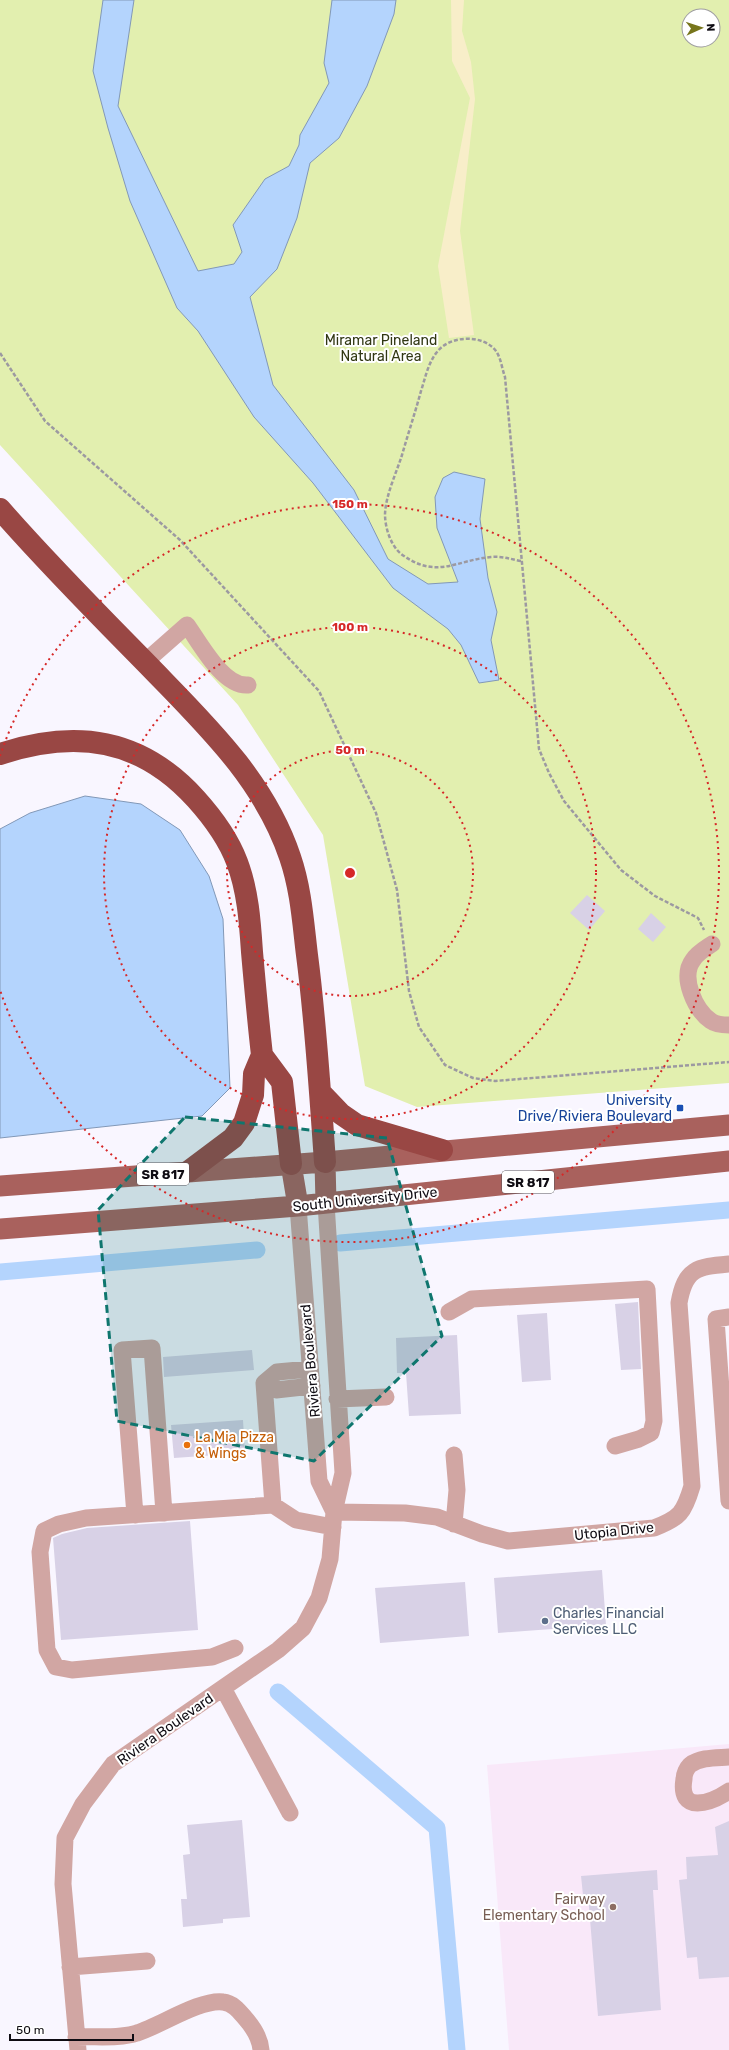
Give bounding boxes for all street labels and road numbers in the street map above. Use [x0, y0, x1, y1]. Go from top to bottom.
road number: SR 817 [137, 1163, 189, 1185]
road number: SR 817 [502, 1171, 554, 1193]
street label: South University Drive [292, 1183, 438, 1216]
street label: Riviera Boulevard [297, 1304, 324, 1418]
street label: Utopia Drive [573, 1519, 655, 1544]
street label: Riviera Boulevard [114, 1690, 217, 1769]

